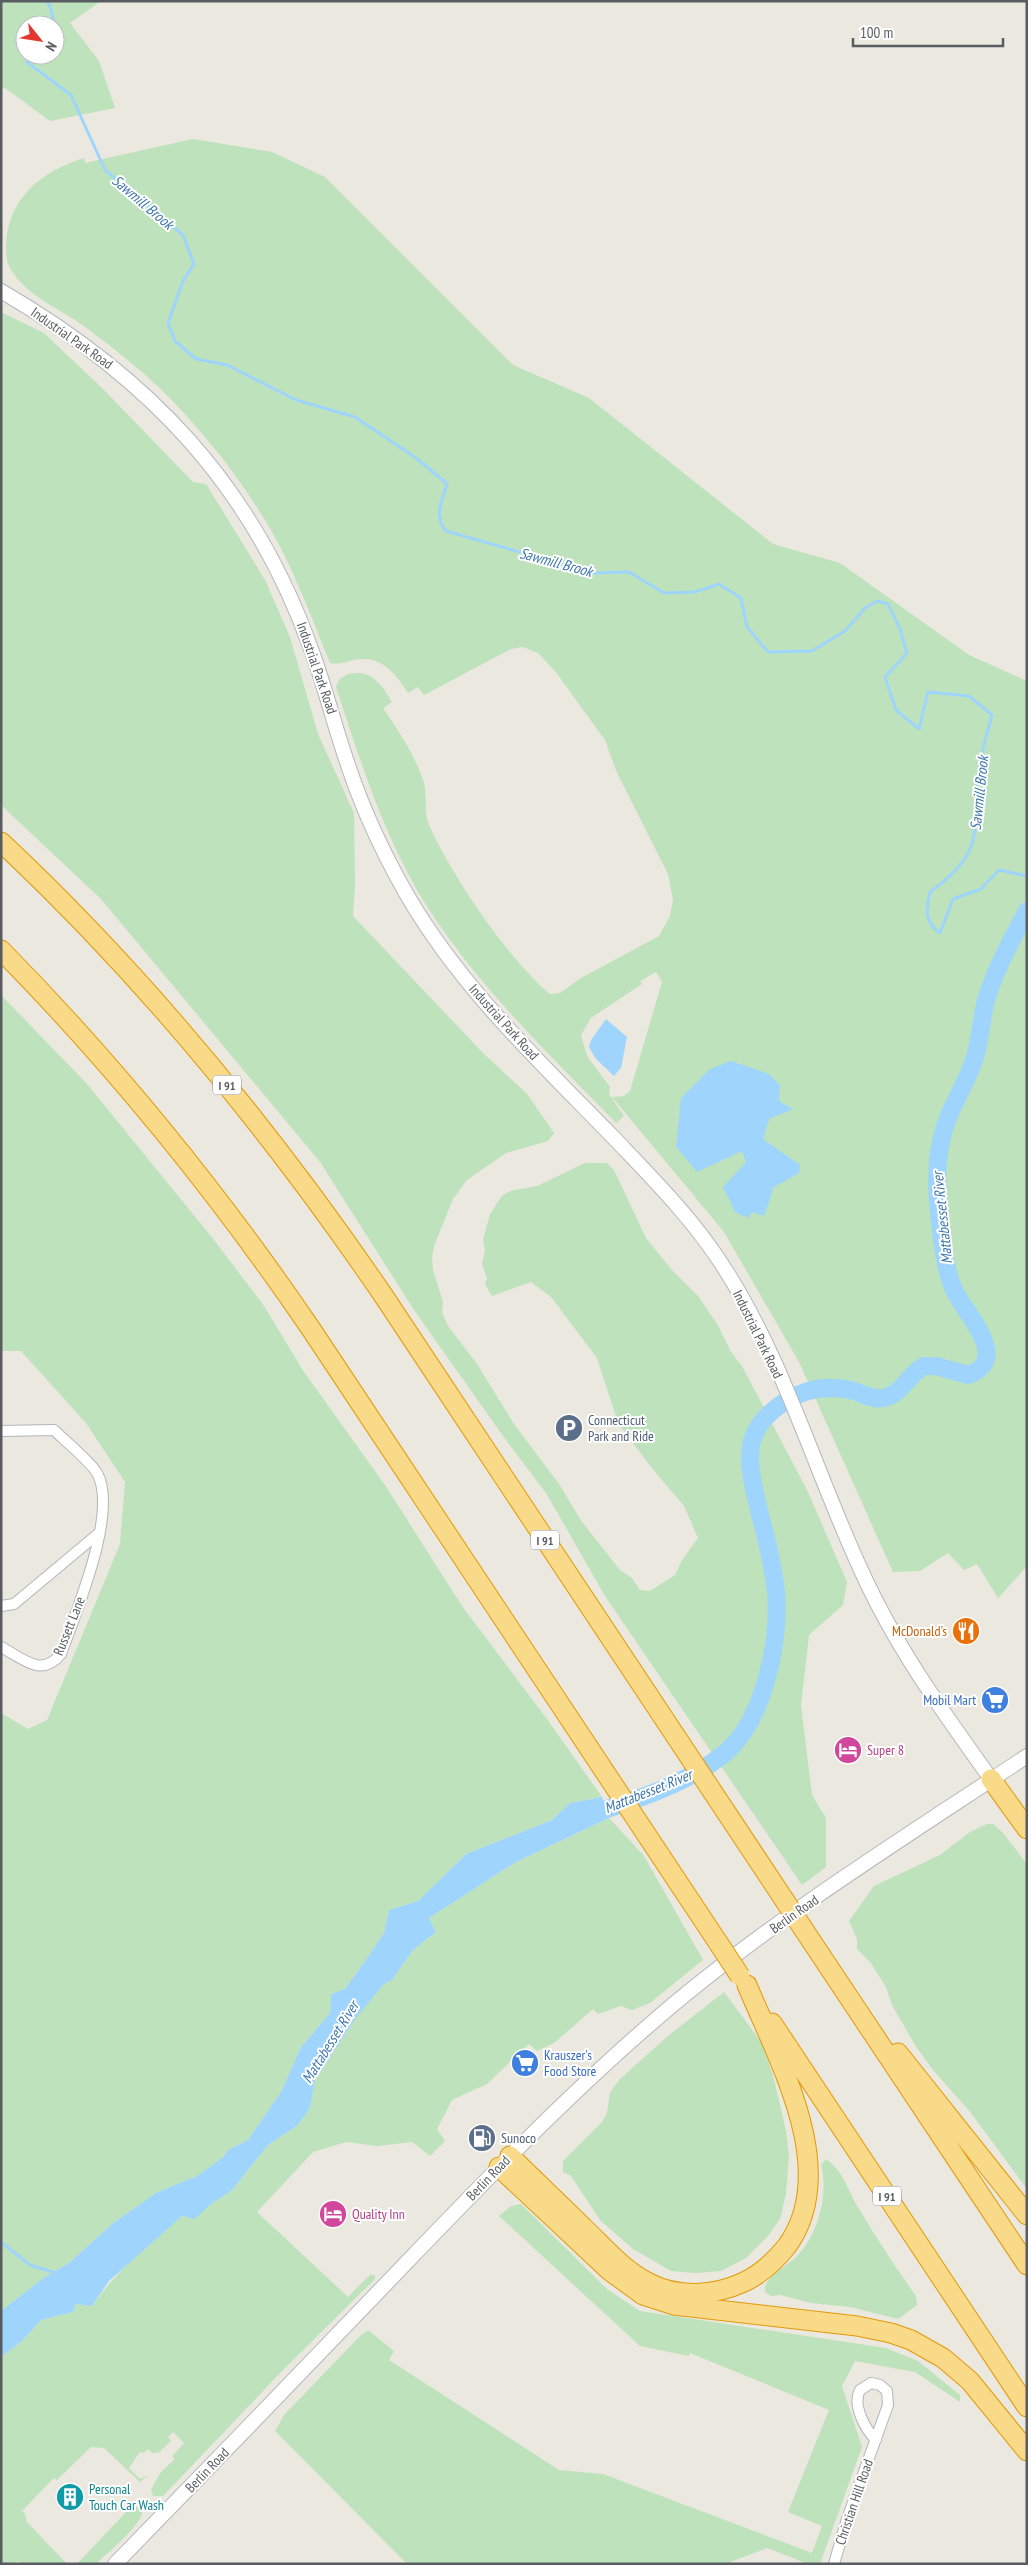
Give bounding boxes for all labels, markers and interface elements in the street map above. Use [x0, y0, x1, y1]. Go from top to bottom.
north arrow [15, 15, 65, 65]
scale bar [853, 15, 1003, 47]
text: 100 m [860, 23, 893, 42]
text: N [42, 39, 61, 54]
water label: Sawmill Brook [108, 171, 179, 235]
street label: Industrial Park Road [27, 303, 117, 373]
water label: Sawmill Brook [518, 543, 597, 581]
street label: Industrial Park Road [293, 620, 341, 716]
water label: Sawmill Brook [966, 753, 993, 831]
street label: Industrial Park Road [465, 980, 543, 1064]
road number: I 91 [213, 1076, 241, 1094]
water label: Mattabesset River [928, 1169, 956, 1265]
street label: Industrial Park Road [729, 1287, 787, 1381]
place label: Connecticut Park and Ride [588, 1411, 654, 1445]
parking icon: Connecticut Park and Ride [554, 1413, 584, 1443]
road number: I 91 [531, 1530, 559, 1550]
street label: Russett Lane [49, 1594, 89, 1658]
restaurant icon: McDonald's [951, 1616, 981, 1646]
place label: McDonald's [892, 1622, 947, 1640]
supermarket icon: Mobil Mart [980, 1685, 1010, 1715]
place label: Mobil Mart [923, 1691, 976, 1709]
hotel icon: Super 8 [833, 1735, 863, 1765]
place label: Super 8 [867, 1741, 904, 1759]
water label: Mattabesset River [601, 1764, 696, 1817]
street label: Berlin Road [766, 1891, 822, 1937]
water label: Mattabesset River [297, 1996, 364, 2086]
place label: Krauszer's Food Store [544, 2046, 597, 2080]
supermarket icon: Krauszer's Food Store [510, 2048, 540, 2078]
fuel station icon: Sunoco [467, 2123, 497, 2153]
place label: Sunoco [501, 2129, 536, 2147]
street label: Berlin Road [462, 2152, 514, 2204]
road number: I 91 [873, 2186, 901, 2206]
hotel icon: Quality Inn [318, 2199, 348, 2229]
place label: Quality Inn [352, 2205, 405, 2223]
street label: Berlin Road [181, 2444, 233, 2496]
street label: Christian Hill Road [831, 2457, 877, 2547]
place label: Personal Touch Car Wash [89, 2480, 164, 2514]
building icon: Personal Touch Car Wash [55, 2482, 85, 2512]

